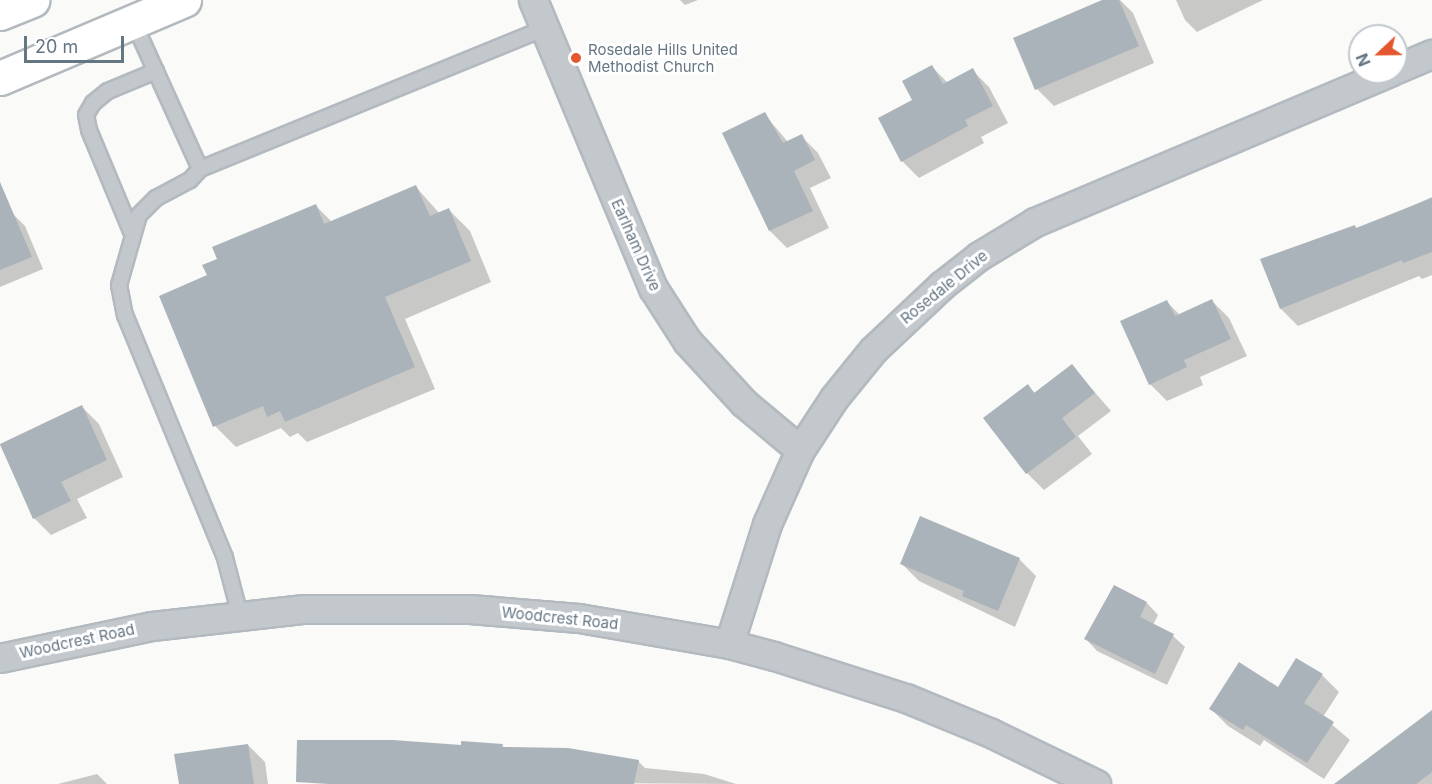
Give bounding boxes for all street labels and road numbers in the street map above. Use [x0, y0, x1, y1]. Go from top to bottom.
street label: Earlham Drive [608, 196, 664, 294]
street label: Rosedale Drive [897, 246, 991, 328]
street label: Woodcrest Road [501, 603, 619, 633]
street label: Woodcrest Road [18, 620, 136, 662]

